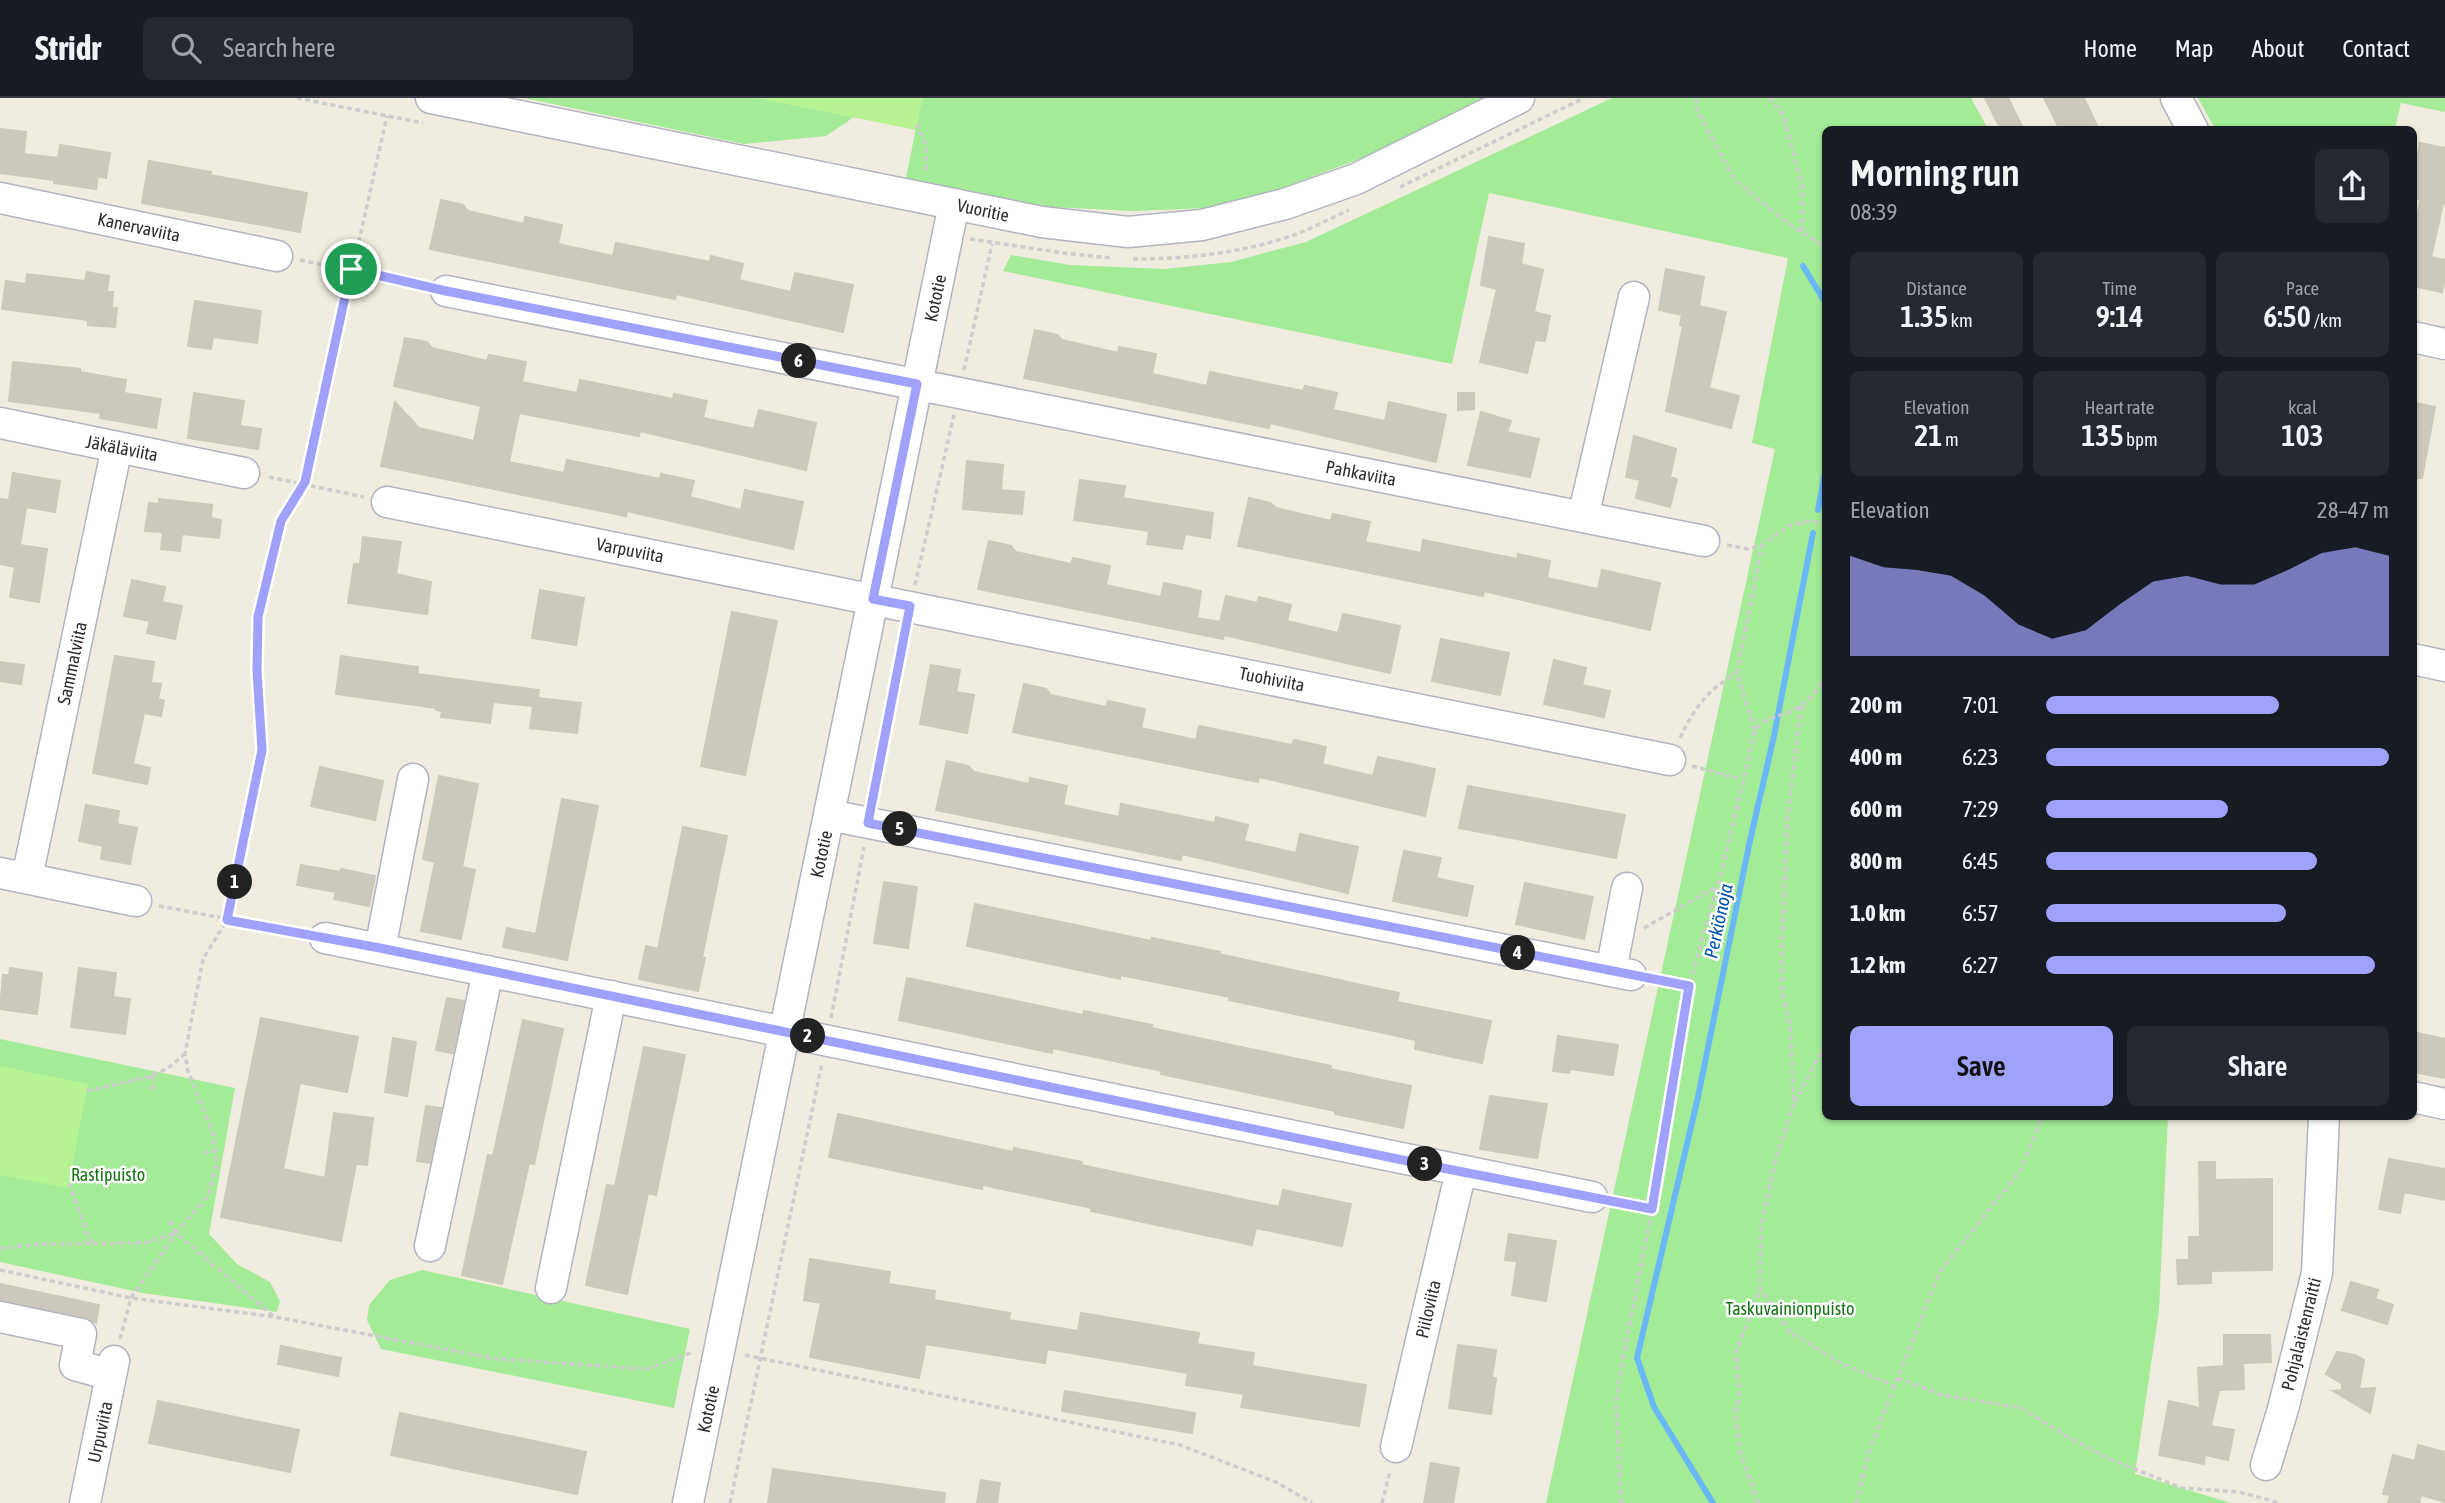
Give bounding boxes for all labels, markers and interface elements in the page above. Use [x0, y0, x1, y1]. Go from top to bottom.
search box [143, 17, 633, 80]
text: Stridr [35, 29, 101, 67]
icon: search [167, 29, 205, 67]
text: Search here [223, 33, 335, 63]
text: Home [2083, 35, 2137, 62]
text: Map [2175, 35, 2213, 62]
text: About [2251, 35, 2304, 62]
text: Contact [2342, 35, 2410, 62]
button: share [2315, 149, 2389, 223]
text: Morning run [1850, 151, 2020, 194]
street label: Vuoritie [955, 194, 1011, 226]
text: 08:39 [1850, 199, 1897, 225]
street label: Kanervaviita [96, 208, 182, 246]
pin [321, 239, 381, 299]
icon: arrive [332, 250, 370, 288]
street label: Kototie [920, 272, 950, 324]
text: Distance [1906, 277, 1967, 299]
text: Time [2102, 277, 2137, 299]
text: Pace [2286, 277, 2319, 299]
text: 1.35 [1900, 299, 1948, 333]
text: 9:14 [2096, 299, 2143, 333]
text: 6:50 [2263, 299, 2311, 333]
text: km [1948, 309, 1973, 331]
text: /km [2311, 309, 2342, 331]
pin: 6 [782, 344, 816, 378]
text: 6 [794, 349, 803, 371]
text: Elevation [1904, 396, 1969, 418]
text: Heart rate [2085, 396, 2154, 418]
text: kcal [2288, 396, 2317, 418]
text: 21 [1914, 418, 1942, 452]
text: 135 [2081, 418, 2124, 452]
text: 103 [2281, 418, 2324, 452]
text: m [1942, 428, 1959, 450]
text: bpm [2124, 428, 2158, 450]
street label: Jäkäläviita [84, 431, 160, 465]
street label: Pahkaviita [1324, 456, 1398, 490]
text: Elevation [1850, 497, 1930, 523]
text: 28–47 m [2317, 497, 2389, 523]
street label: Varpuviita [594, 533, 666, 567]
street label: Sammalviita [53, 620, 91, 706]
street label: Tuohiviita [1237, 662, 1307, 696]
text: 200 m [1850, 692, 1902, 718]
text: 7:01 [1962, 692, 1999, 718]
text: 400 m [1850, 744, 1902, 770]
text: 6:23 [1962, 744, 1999, 770]
text: 600 m [1850, 796, 1902, 822]
text: 7:29 [1962, 796, 1999, 822]
pin: 5 [883, 812, 918, 846]
text: 5 [895, 817, 904, 839]
street label: Kototie [806, 828, 836, 880]
text: 800 m [1850, 848, 1902, 874]
text: 6:45 [1962, 848, 1999, 874]
pin: 1 [218, 864, 252, 900]
text: 1 [230, 870, 239, 892]
water label: Perkiönoja [1699, 881, 1737, 960]
text: 1.0 km [1850, 900, 1906, 926]
text: 6:57 [1962, 900, 1999, 926]
pin: 4 [1500, 936, 1536, 970]
text: 4 [1513, 941, 1522, 963]
text: 1.2 km [1850, 952, 1906, 978]
text: 6:27 [1962, 952, 1999, 978]
pin: 2 [790, 1018, 826, 1054]
text: 2 [803, 1024, 812, 1046]
button: Save [1850, 1026, 2113, 1106]
button: Share [2127, 1026, 2389, 1106]
pin: 3 [1408, 1146, 1442, 1182]
text: 3 [1420, 1152, 1429, 1174]
park label: Rastipuisto [71, 1164, 145, 1185]
street label: Pohjalaistenraitti [2277, 1275, 2325, 1393]
street label: Piiloviita [1411, 1278, 1445, 1340]
park label: Taskuvainionpuisto [1726, 1298, 1854, 1319]
street label: Kototie [693, 1383, 723, 1435]
street label: Urpuviita [83, 1399, 117, 1465]

